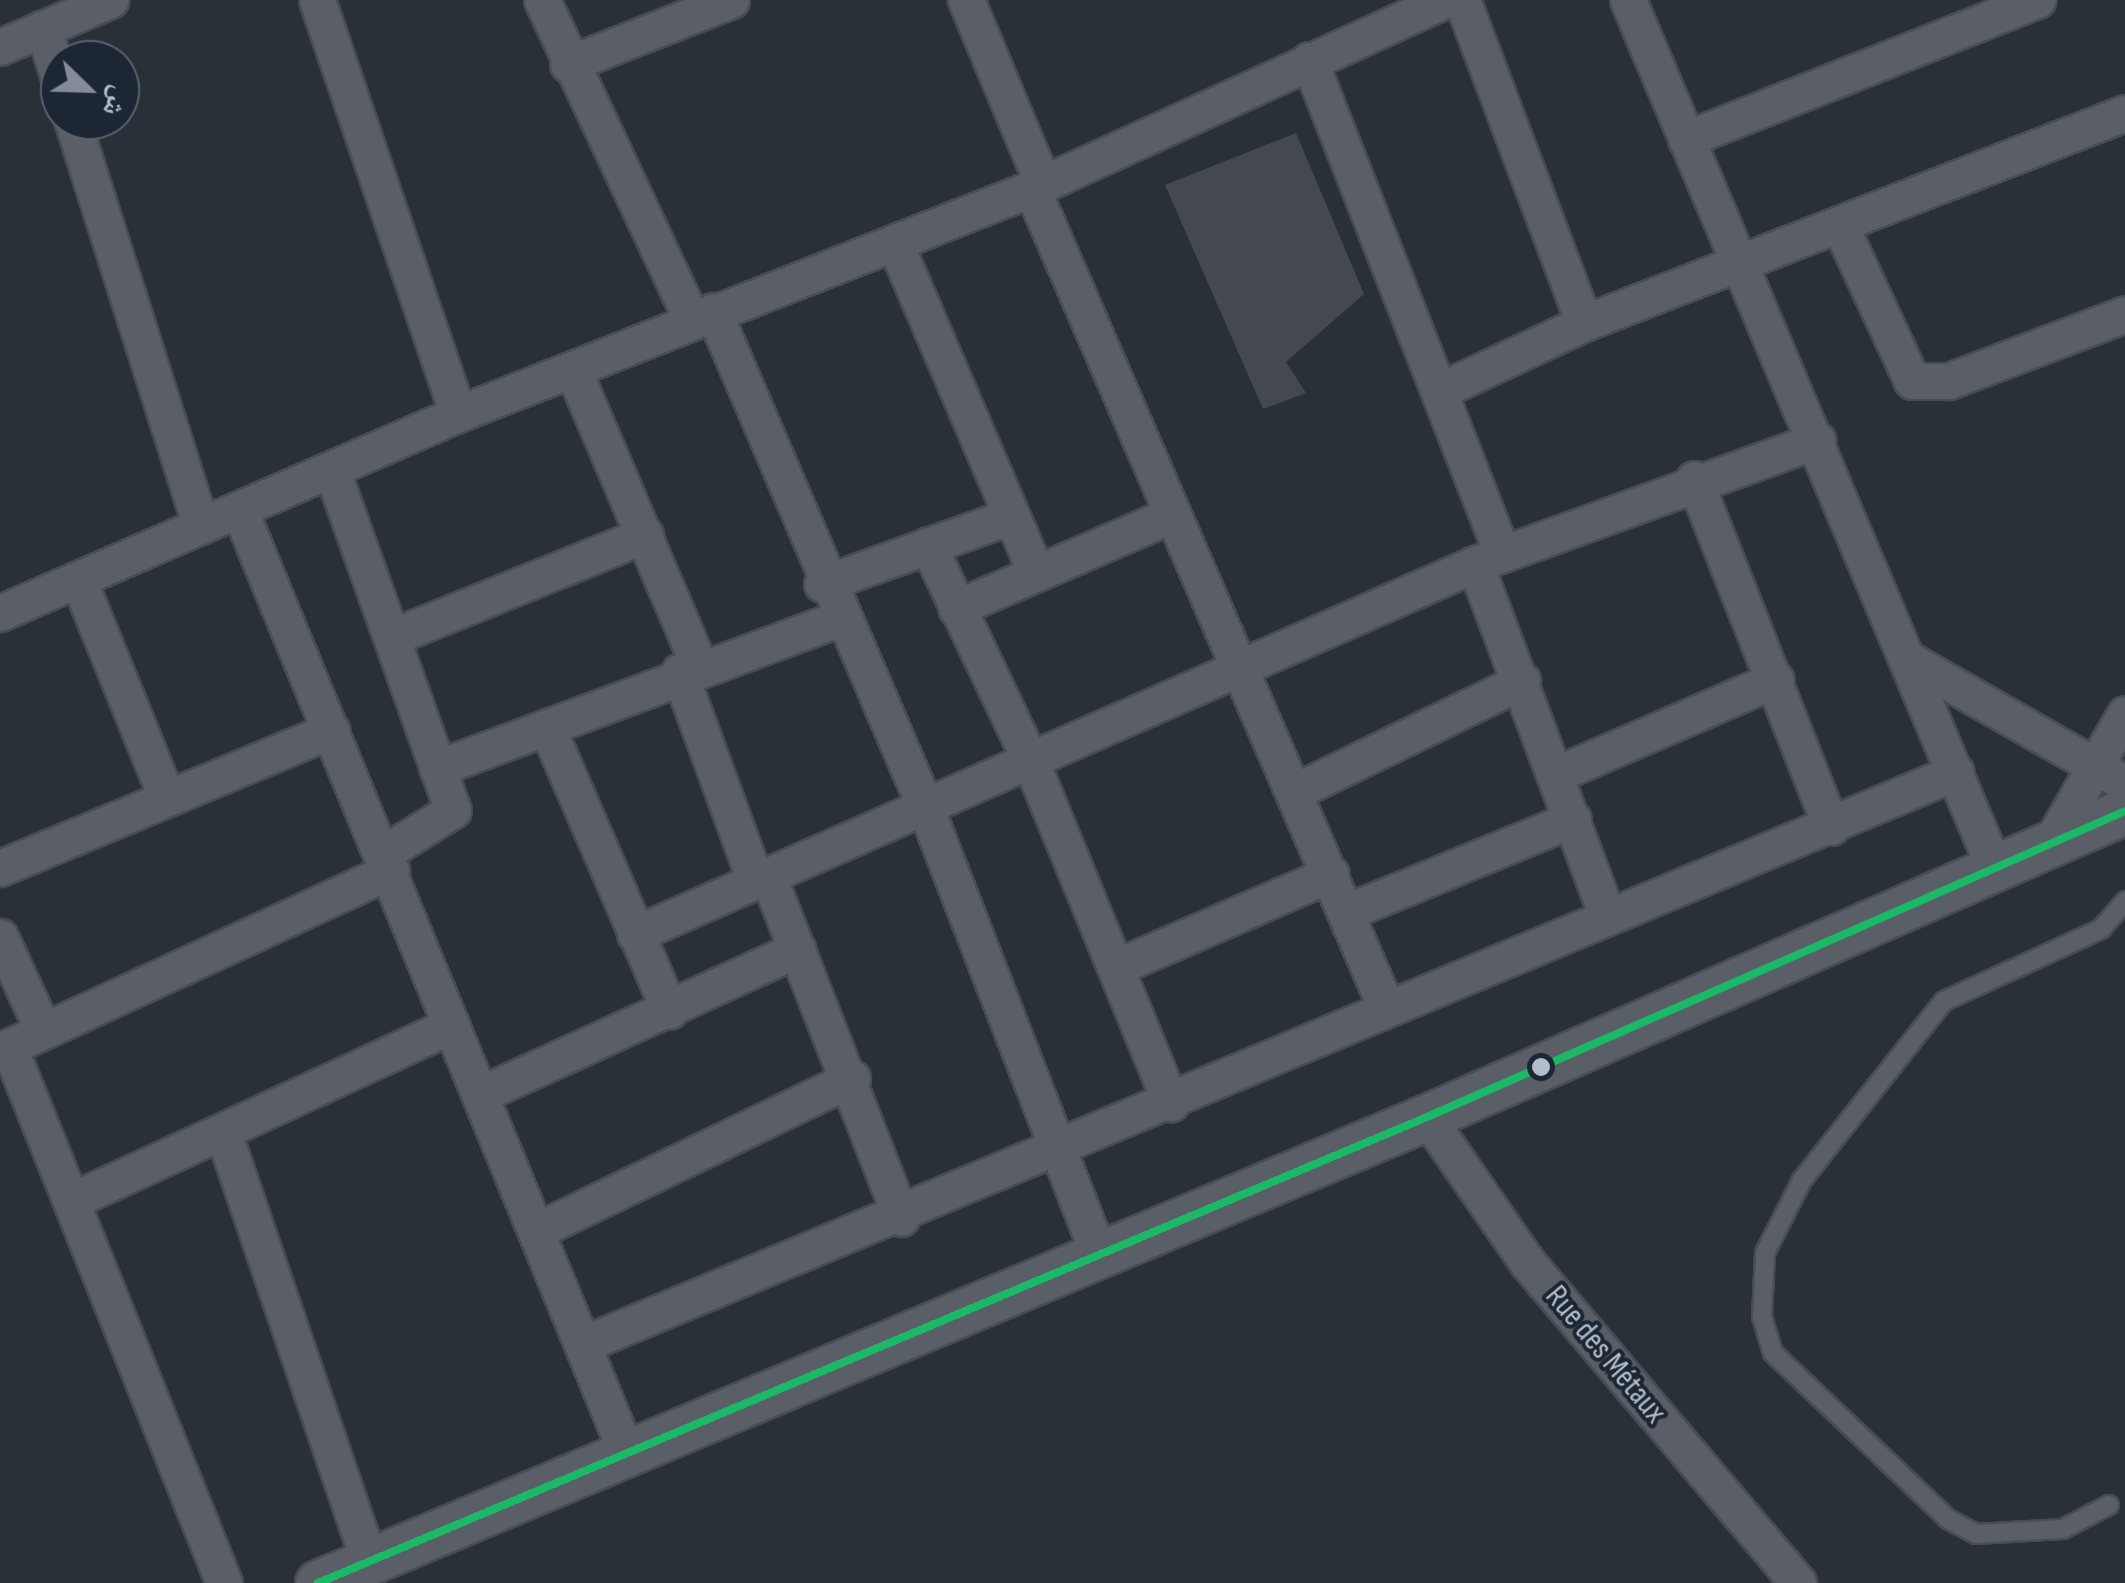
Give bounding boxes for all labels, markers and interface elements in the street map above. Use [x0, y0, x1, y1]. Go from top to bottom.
north arrow [40, 40, 140, 140]
text: ش [95, 81, 137, 121]
unlabelled marker [1531, 1057, 1551, 1077]
street label: Rue des Métaux [1536, 1278, 1674, 1432]

